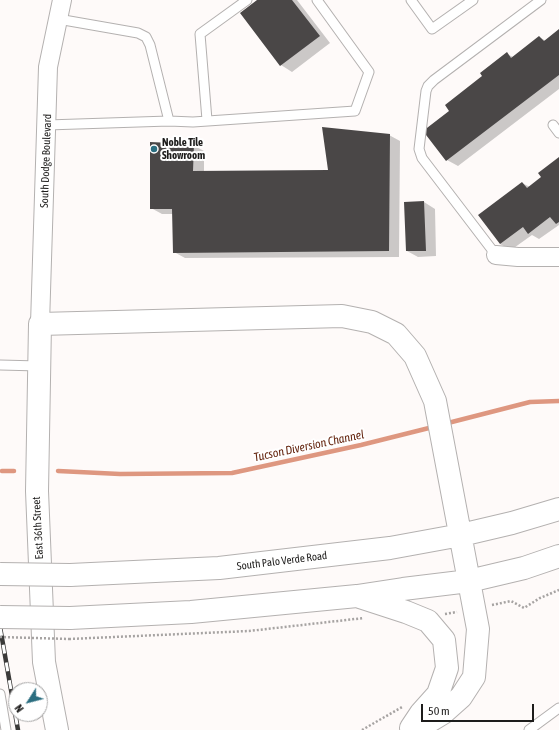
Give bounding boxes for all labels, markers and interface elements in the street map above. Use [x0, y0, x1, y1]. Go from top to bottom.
street label: South Dodge Boulevard [38, 114, 54, 208]
place label: Noble Tile Showroom [162, 136, 205, 162]
marker: Noble Tile Showroom [149, 144, 159, 154]
water label: Tucson Diversion Channel [252, 427, 366, 465]
street label: East 36th Street [30, 496, 46, 560]
street label: South Palo Verde Road [236, 549, 328, 573]
north arrow [8, 682, 48, 722]
scale bar [423, 696, 536, 722]
text: N [12, 702, 26, 715]
text: 50 m [428, 704, 450, 718]

